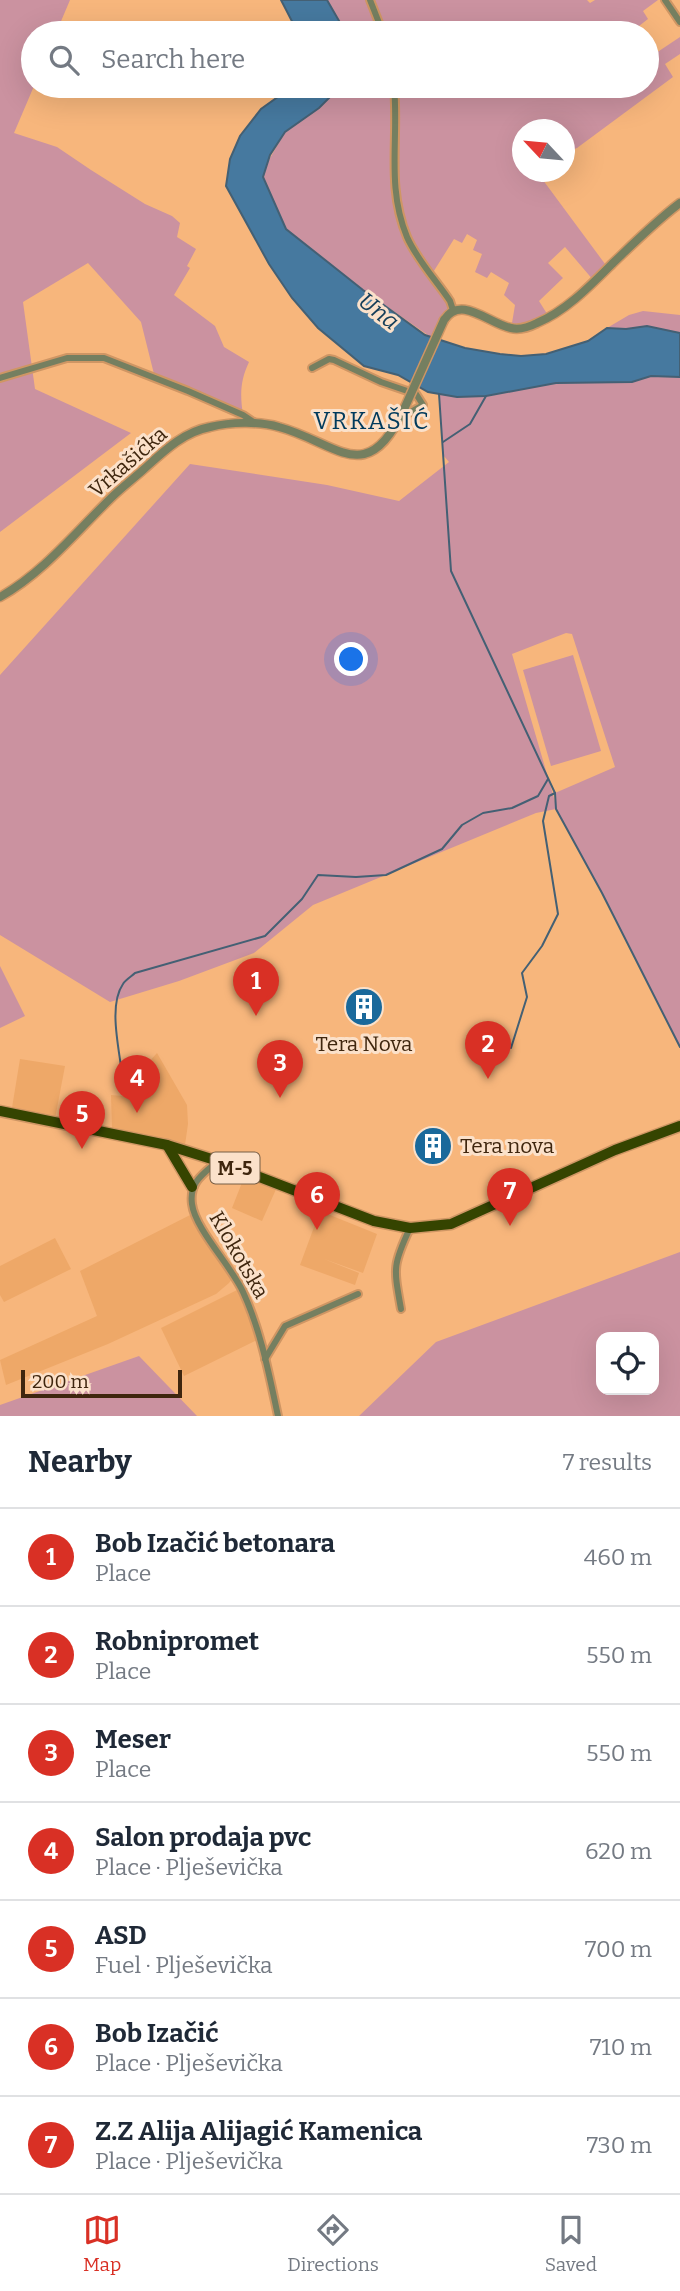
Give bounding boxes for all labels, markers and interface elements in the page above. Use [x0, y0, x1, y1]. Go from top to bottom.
search box [21, 21, 659, 98]
icon: search [45, 41, 83, 79]
text: Search here [101, 44, 245, 75]
north arrow [512, 119, 575, 182]
water label: Una [353, 286, 405, 336]
district label: VRKAŠIĆ [314, 406, 430, 435]
street label: Vrkašićka [84, 421, 173, 503]
your location [334, 642, 368, 676]
pin: 1 [233, 958, 279, 1016]
building icon: Tera Nova [343, 986, 385, 1028]
pin: 2 [465, 1021, 511, 1079]
place label: Tera Nova [315, 1031, 413, 1057]
pin: 3 [257, 1040, 303, 1098]
pin: 4 [114, 1055, 160, 1113]
pin: 5 [59, 1091, 105, 1149]
building icon: Tera nova [412, 1125, 454, 1167]
place label: Tera nova [460, 1133, 555, 1159]
road number: M-5 [210, 1152, 260, 1184]
pin: 7 [487, 1168, 533, 1226]
pin: 6 [294, 1172, 340, 1230]
street label: Klokotska [204, 1207, 275, 1304]
map controls [596, 1332, 659, 1395]
button: locate [596, 1332, 659, 1395]
scale bar [21, 1367, 182, 1399]
text: 200 m [32, 1370, 89, 1393]
text: Nearby [28, 1444, 132, 1480]
text: 7 results [563, 1448, 652, 1476]
text: Bob Izačić betonara [95, 1528, 335, 1559]
text: 1 [46, 1543, 56, 1571]
text: 460 m [584, 1543, 652, 1571]
text: Place [95, 1559, 151, 1587]
text: Robnipromet [95, 1626, 259, 1657]
text: 2 [45, 1641, 57, 1669]
text: 550 m [586, 1641, 652, 1669]
text: Place [95, 1657, 151, 1685]
text: Meser [95, 1724, 171, 1755]
text: 3 [44, 1739, 58, 1767]
text: 550 m [586, 1739, 652, 1767]
text: Place [95, 1755, 151, 1783]
text: Salon prodaja pvc [95, 1822, 312, 1853]
text: 4 [44, 1837, 58, 1865]
text: 620 m [585, 1837, 652, 1865]
text: Place · Plješevička [95, 1853, 283, 1881]
text: ASD [95, 1920, 147, 1951]
text: 5 [45, 1935, 57, 1963]
text: 700 m [585, 1935, 652, 1963]
text: Fuel · Plješevička [95, 1951, 273, 1979]
text: Bob Izačić [95, 2018, 219, 2049]
text: 6 [44, 2033, 58, 2061]
text: 710 m [590, 2033, 652, 2061]
text: Place · Plješevička [95, 2049, 283, 2077]
text: Z.Z Alija Alijagić Kamenica [95, 2116, 422, 2147]
text: 7 [45, 2131, 57, 2159]
text: 730 m [587, 2131, 652, 2159]
text: Place · Plješevička [95, 2147, 283, 2175]
tab: Map [83, 2211, 121, 2276]
tab: Directions [287, 2211, 379, 2276]
tab: Saved [545, 2211, 597, 2276]

